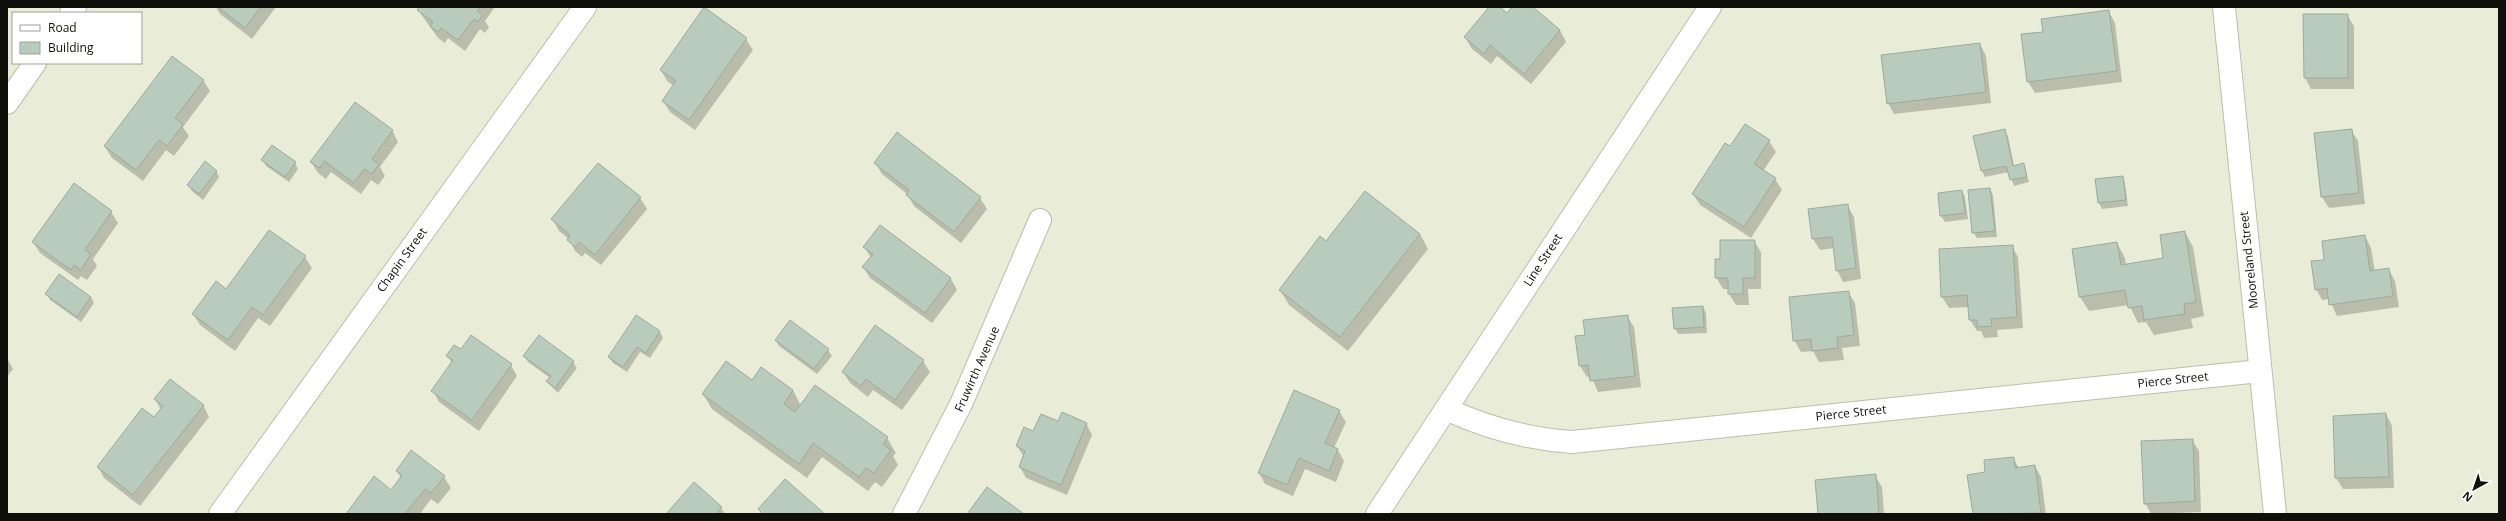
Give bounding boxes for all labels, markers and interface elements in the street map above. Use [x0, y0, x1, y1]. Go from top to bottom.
legend [12, 12, 142, 64]
text: Road [48, 19, 77, 36]
text: Building [48, 39, 94, 56]
street label: Mooreland Street [2235, 210, 2262, 310]
street label: Chapin Street [372, 224, 431, 295]
street label: Line Street [1519, 230, 1566, 290]
street label: Fruwirth Avenue [950, 323, 1003, 414]
street label: Pierce Street [2137, 367, 2209, 392]
street label: Pierce Street [1815, 400, 1887, 425]
north arrow [2454, 469, 2494, 509]
text: N [2459, 488, 2476, 506]

